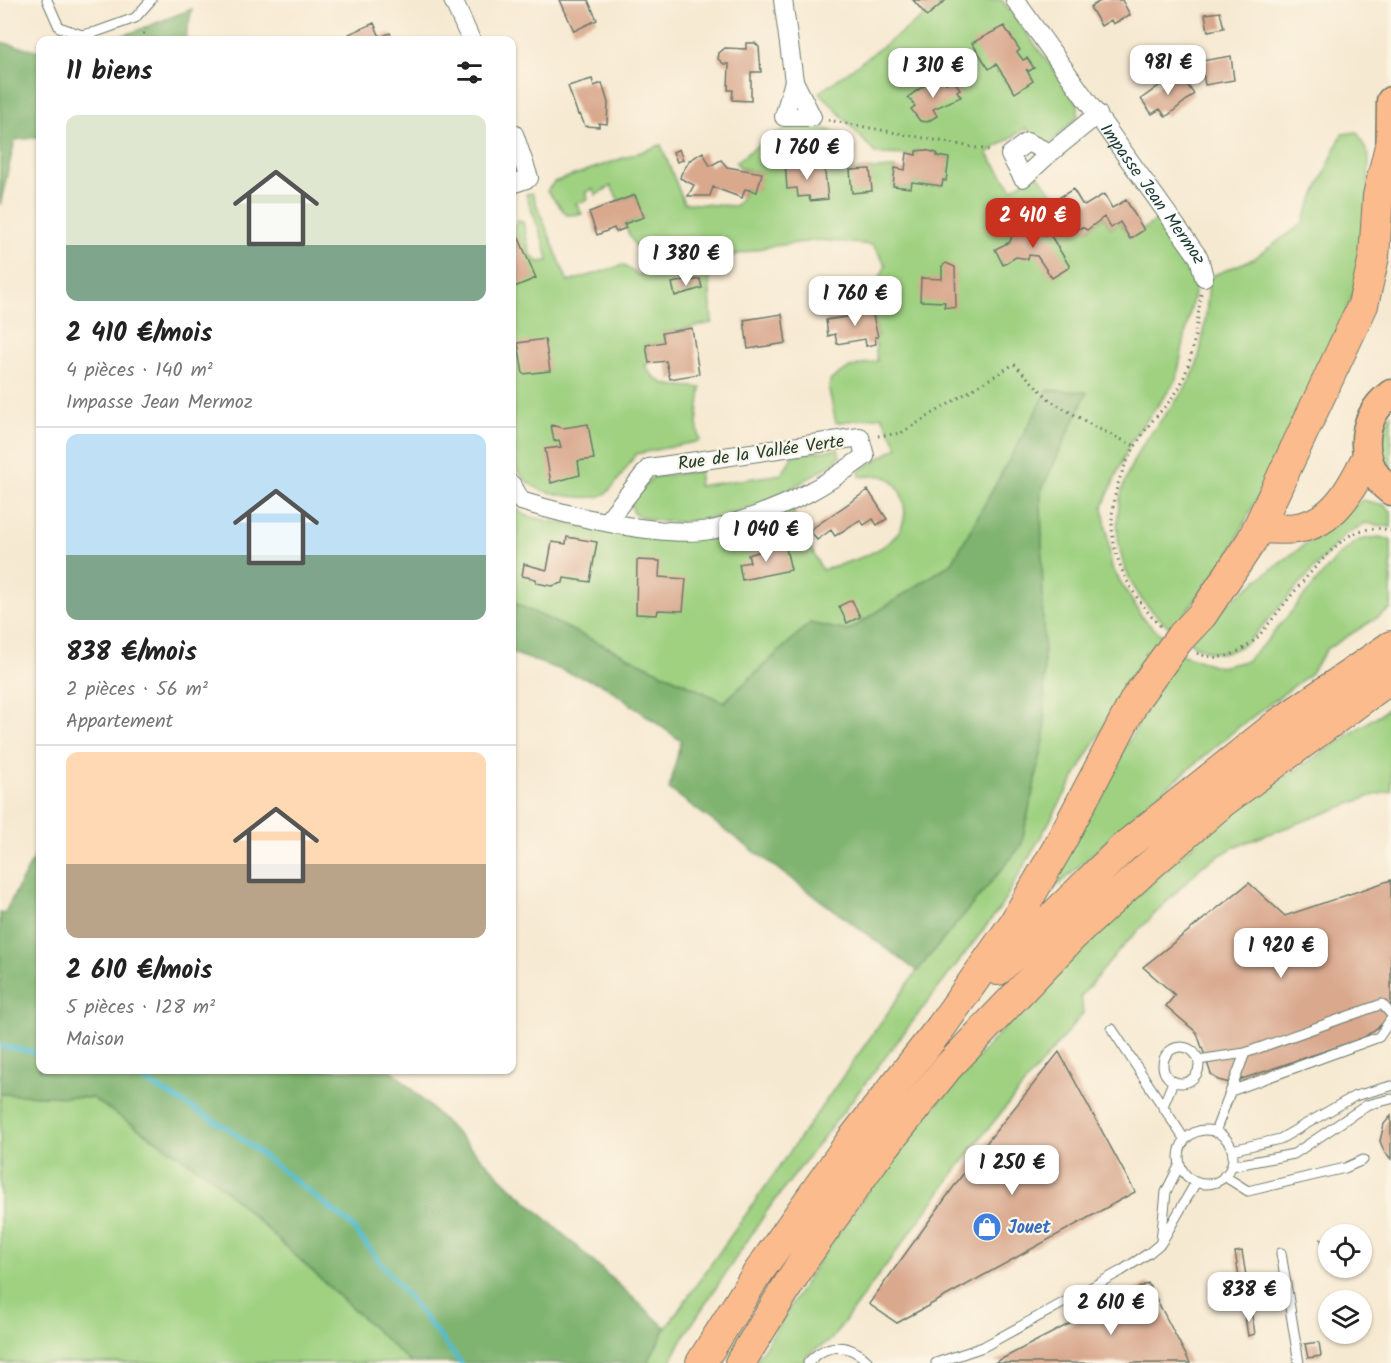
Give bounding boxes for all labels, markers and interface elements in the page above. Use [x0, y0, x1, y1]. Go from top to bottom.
pin: 981 € [1126, 45, 1210, 96]
pin: 1 310 € [878, 48, 988, 99]
text: 981 € [1144, 48, 1192, 80]
text: 11 biens [66, 51, 152, 93]
text: 1 310 € [902, 51, 964, 83]
icon: filters [453, 56, 486, 89]
street label: Impasse Jean Mermoz [1091, 118, 1213, 267]
pin: 1 760 € [752, 130, 862, 181]
text: 1 760 € [775, 133, 839, 165]
icon: home [222, 154, 330, 262]
pin: 2 410 € [978, 198, 1088, 249]
text: 2 410 € [1000, 201, 1066, 233]
pin: 1 380 € [631, 236, 741, 287]
text: 1 380 € [652, 239, 720, 271]
pin: 1 760 € [800, 276, 910, 327]
text: 1 760 € [823, 279, 887, 311]
text: 2 410 €/mois [66, 313, 212, 355]
text: 4 pièces · 140 m² [66, 355, 213, 387]
text: Impasse Jean Mermoz [66, 387, 253, 419]
street label: Rue de la Vallée Verte [676, 427, 846, 480]
icon: home [222, 473, 330, 581]
pin: 1 040 € [711, 512, 821, 563]
text: 1 040 € [733, 515, 799, 547]
text: 838 €/mois [66, 632, 197, 674]
text: 2 pièces · 56 m² [66, 674, 208, 706]
text: Appartement [66, 706, 173, 738]
icon: home [222, 791, 330, 899]
pin: 1 920 € [1226, 928, 1336, 979]
text: 1 920 € [1248, 931, 1314, 963]
text: 2 610 €/mois [66, 950, 212, 992]
text: 5 pièces · 128 m² [66, 992, 215, 1024]
text: Maison [66, 1024, 124, 1056]
pin: 1 250 € [957, 1145, 1067, 1196]
text: 1 250 € [979, 1148, 1045, 1180]
shop icon: Jouet [971, 1211, 1003, 1243]
place label: Jouet [1008, 1214, 1051, 1243]
map controls [1318, 1224, 1372, 1344]
button: locate [1318, 1224, 1372, 1278]
pin: 838 € [1207, 1272, 1291, 1323]
text: 838 € [1222, 1275, 1276, 1307]
pin: 2 610 € [1056, 1285, 1166, 1336]
text: 2 610 € [1078, 1288, 1144, 1320]
button: layers [1318, 1290, 1372, 1344]

